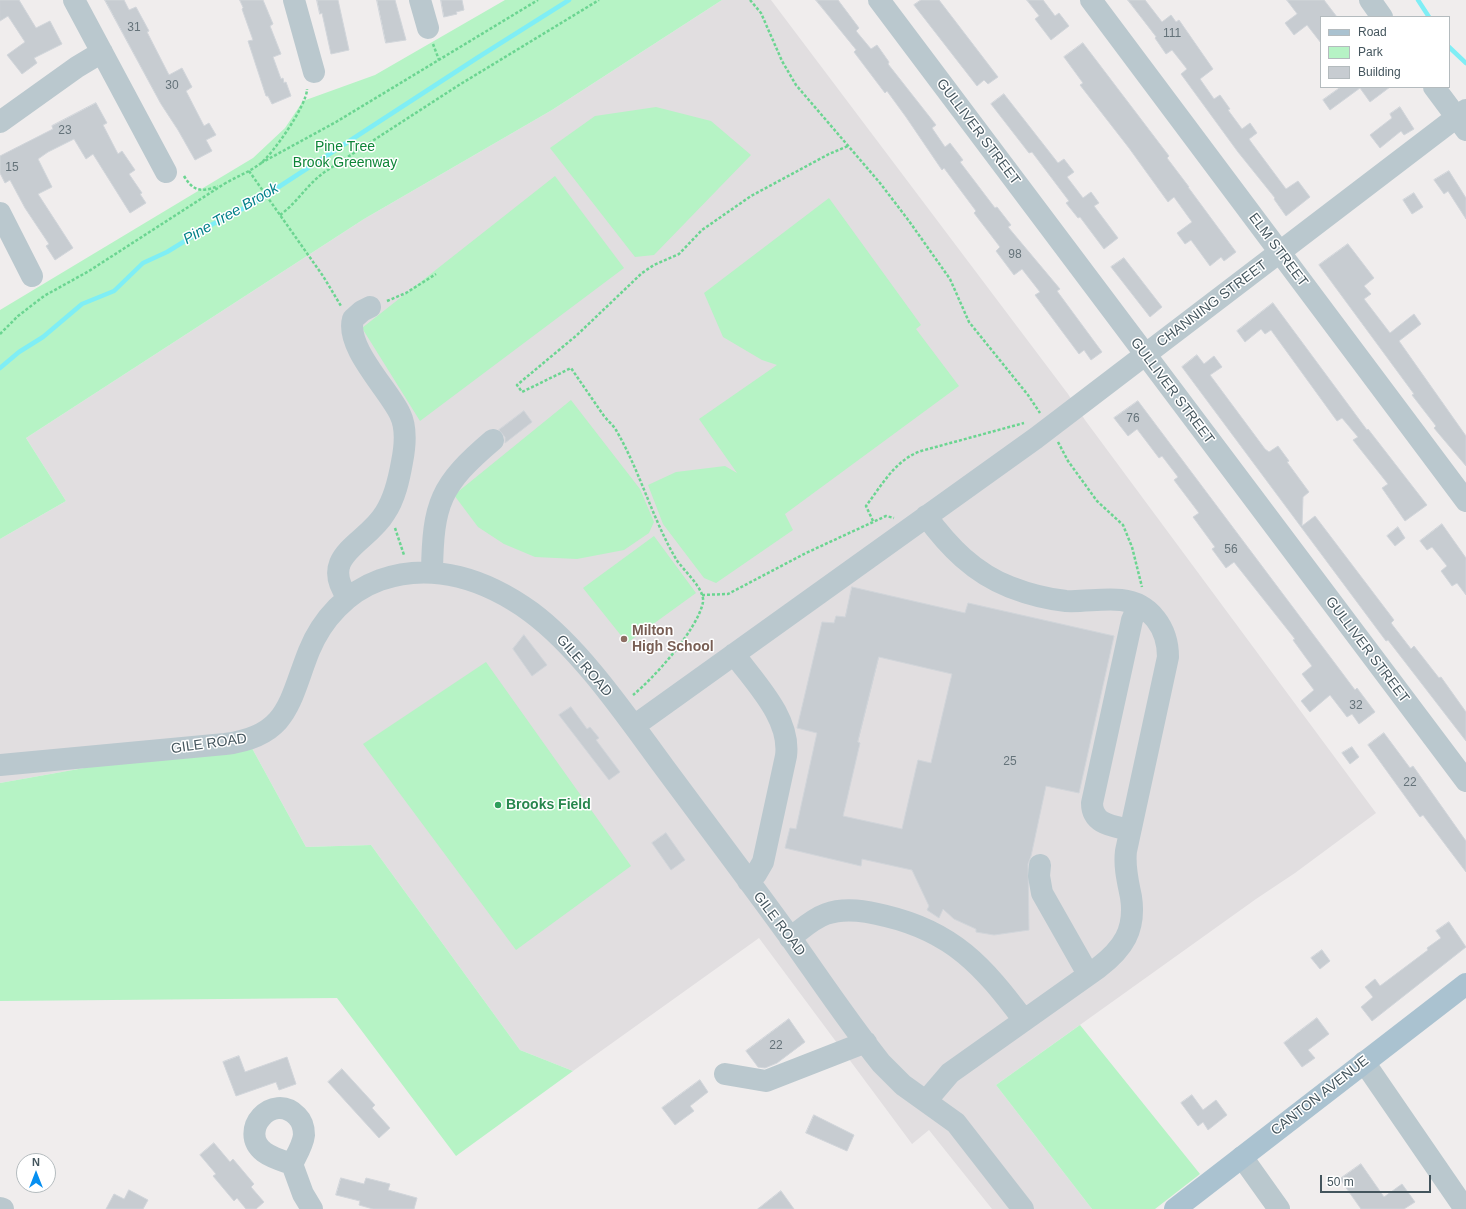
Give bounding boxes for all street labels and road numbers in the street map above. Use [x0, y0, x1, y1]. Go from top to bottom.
street label: GULLIVER STREET [933, 76, 1023, 188]
street label: ELM STREET [1245, 210, 1311, 290]
street label: CHANNING STREET [1154, 257, 1270, 351]
street label: GULLIVER STREET [1127, 335, 1217, 447]
street label: GULLIVER STREET [1322, 594, 1412, 706]
street label: GILE ROAD [553, 632, 615, 700]
street label: GILE ROAD [170, 730, 248, 758]
street label: GILE ROAD [749, 889, 809, 959]
street label: CANTON AVENUE [1268, 1053, 1372, 1139]

